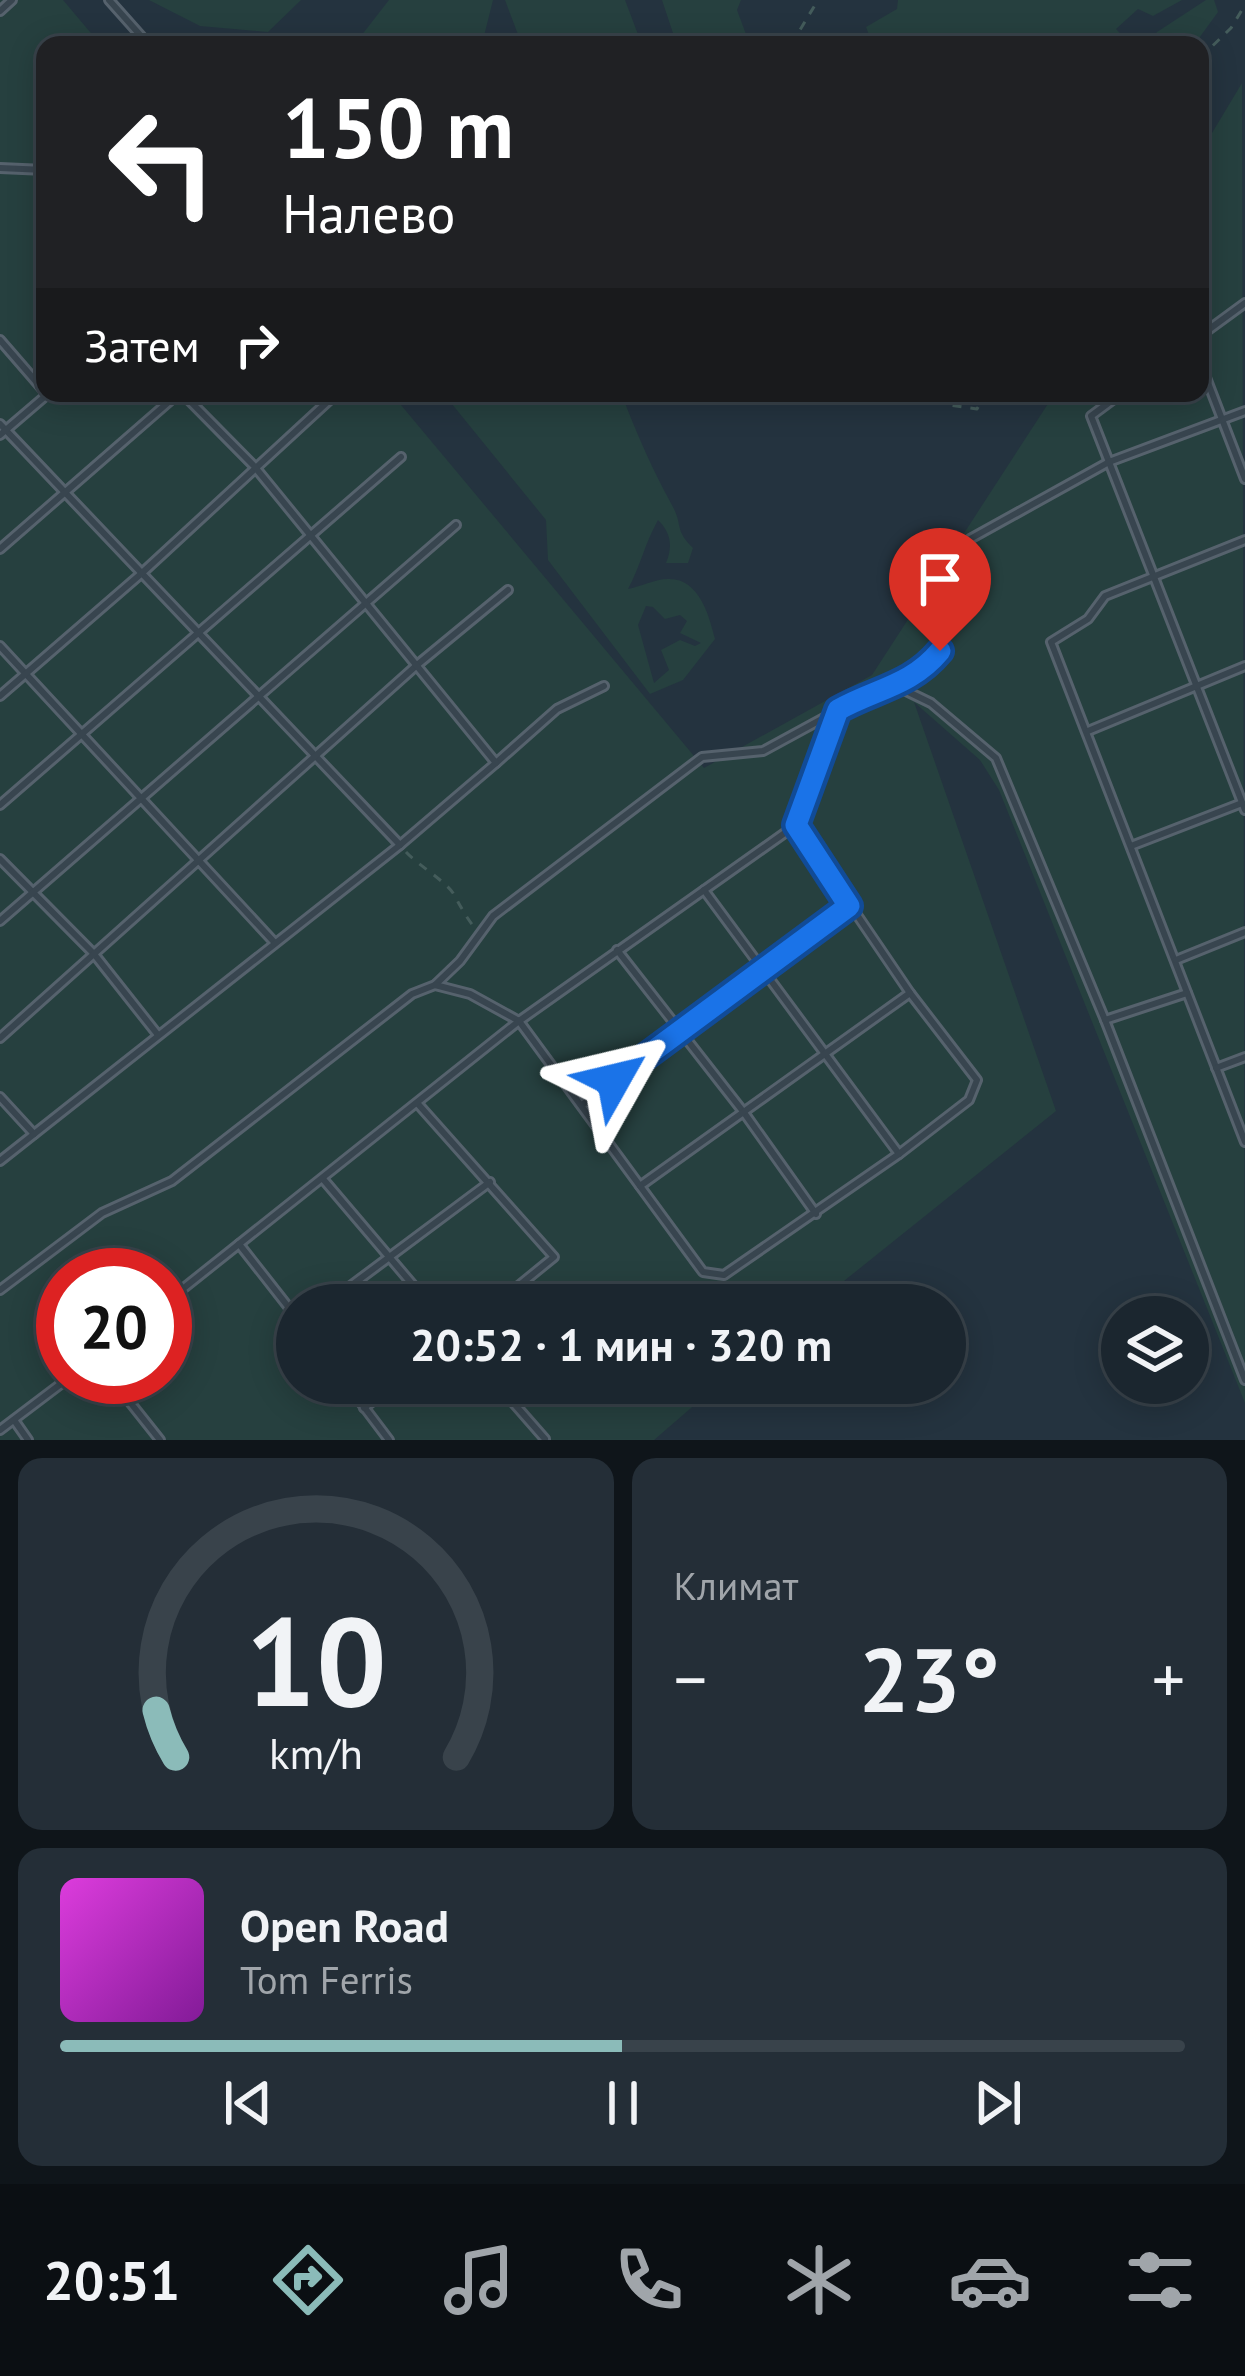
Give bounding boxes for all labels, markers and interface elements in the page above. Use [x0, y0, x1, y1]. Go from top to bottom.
text: 150 m [282, 72, 514, 181]
icon: left [84, 84, 240, 240]
text: Налево [282, 178, 456, 248]
icon: right [224, 312, 290, 378]
text: Затем [84, 316, 200, 374]
pin [889, 528, 991, 651]
icon: arrive [907, 546, 973, 612]
position arrow [551, 1017, 677, 1143]
speed limit sign: 20 [36, 1248, 192, 1404]
map controls [1101, 1296, 1209, 1404]
button: layers [1101, 1296, 1209, 1404]
text: 20:52 · 1 мин · 320 m [410, 1315, 832, 1373]
text: Климат [674, 1560, 798, 1611]
text: 10 [245, 1579, 387, 1740]
text: 23° [859, 1620, 1000, 1737]
text: − [674, 1636, 707, 1721]
text: + [1152, 1636, 1185, 1721]
text: km/h [269, 1725, 363, 1781]
text: Open Road [240, 1896, 449, 1954]
text: Tom Ferris [240, 1954, 413, 2005]
icon: previous [215, 2070, 281, 2136]
icon: pause [590, 2070, 656, 2136]
icon: next [965, 2070, 1031, 2136]
icon: directions [266, 2238, 350, 2322]
icon: music [437, 2238, 521, 2322]
icon: phone [607, 2238, 691, 2322]
icon: climate [777, 2238, 861, 2322]
icon: car [948, 2238, 1032, 2322]
icon: filters [1118, 2238, 1202, 2322]
text: 20:51 [43, 2245, 180, 2315]

